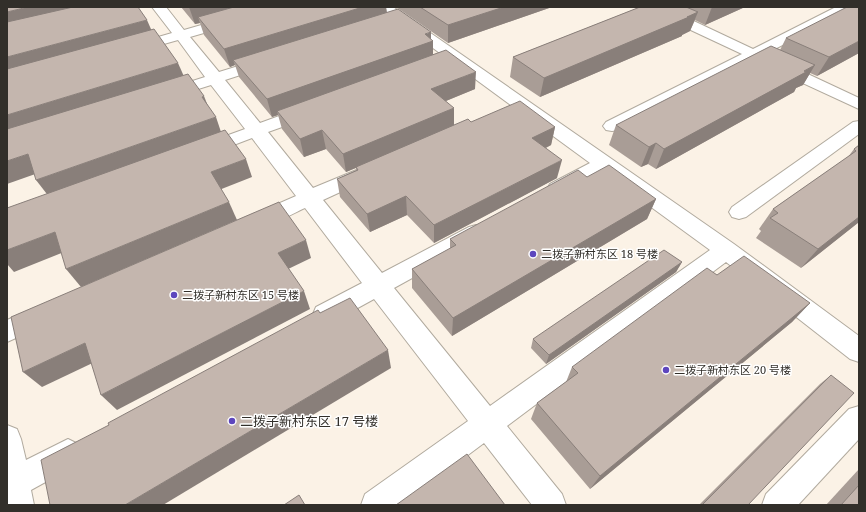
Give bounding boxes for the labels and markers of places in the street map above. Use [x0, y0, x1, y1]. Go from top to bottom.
place label: 二拨子新村东区 18 号楼 [541, 246, 658, 261]
marker: 二拨子新村东区 18 号楼 [528, 249, 538, 259]
place label: 二拨子新村东区 15 号楼 [182, 287, 299, 302]
marker: 二拨子新村东区 15 号楼 [169, 290, 179, 300]
place label: 二拨子新村东区 20 号楼 [674, 362, 791, 377]
marker: 二拨子新村东区 20 号楼 [661, 365, 671, 375]
place label: 二拨子新村东区 17 号楼 [240, 412, 378, 430]
marker: 二拨子新村东区 17 号楼 [227, 416, 237, 426]

